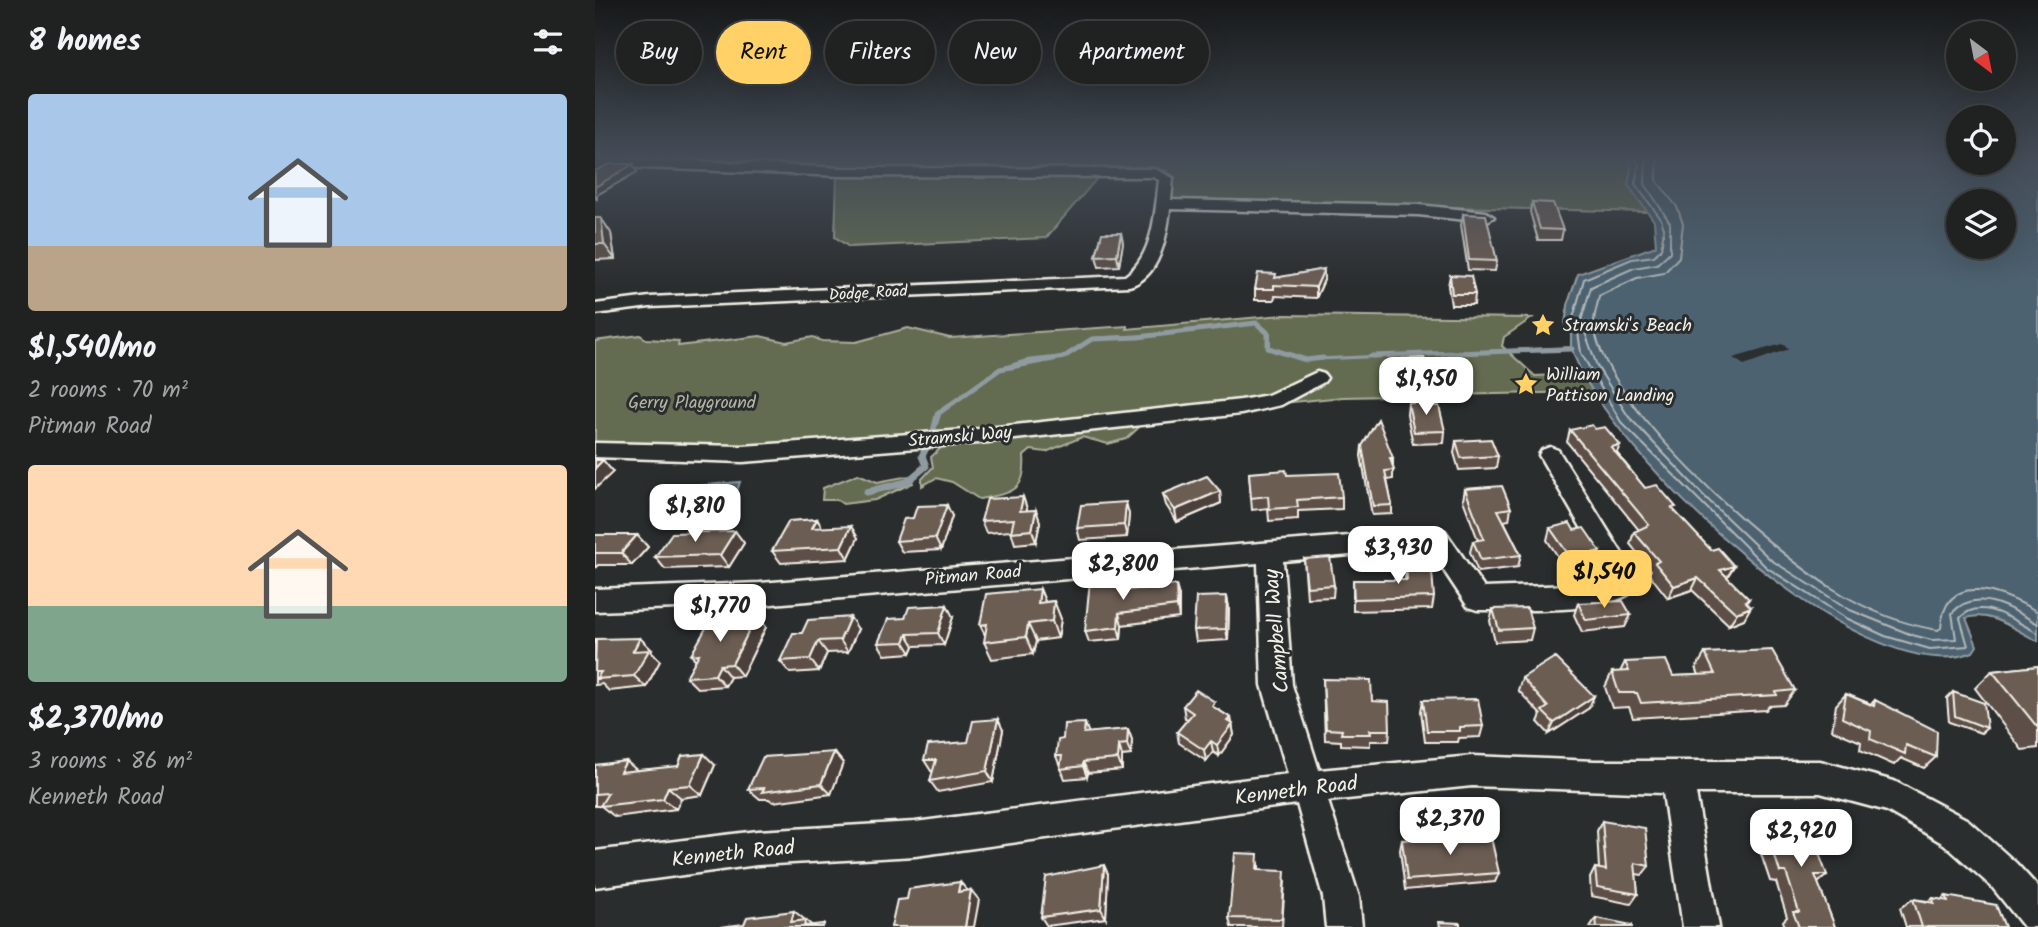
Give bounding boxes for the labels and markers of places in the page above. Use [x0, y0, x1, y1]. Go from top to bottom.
place icon: Stramski's Beach [1529, 311, 1557, 339]
place label: Stramski's Beach [1563, 312, 1692, 341]
pin: $1,950 [1369, 358, 1483, 417]
place label: William Pattison Landing [1546, 361, 1674, 411]
place icon: William Pattison Landing [1512, 370, 1540, 398]
pin: $1,810 [638, 484, 752, 544]
pin: $3,930 [1341, 526, 1455, 586]
pin: $2,800 [1066, 542, 1180, 602]
pin: $1,540 [1547, 550, 1661, 610]
pin: $1,770 [663, 584, 777, 644]
pin: $2,370 [1393, 798, 1507, 857]
pin: $2,920 [1744, 810, 1858, 869]

